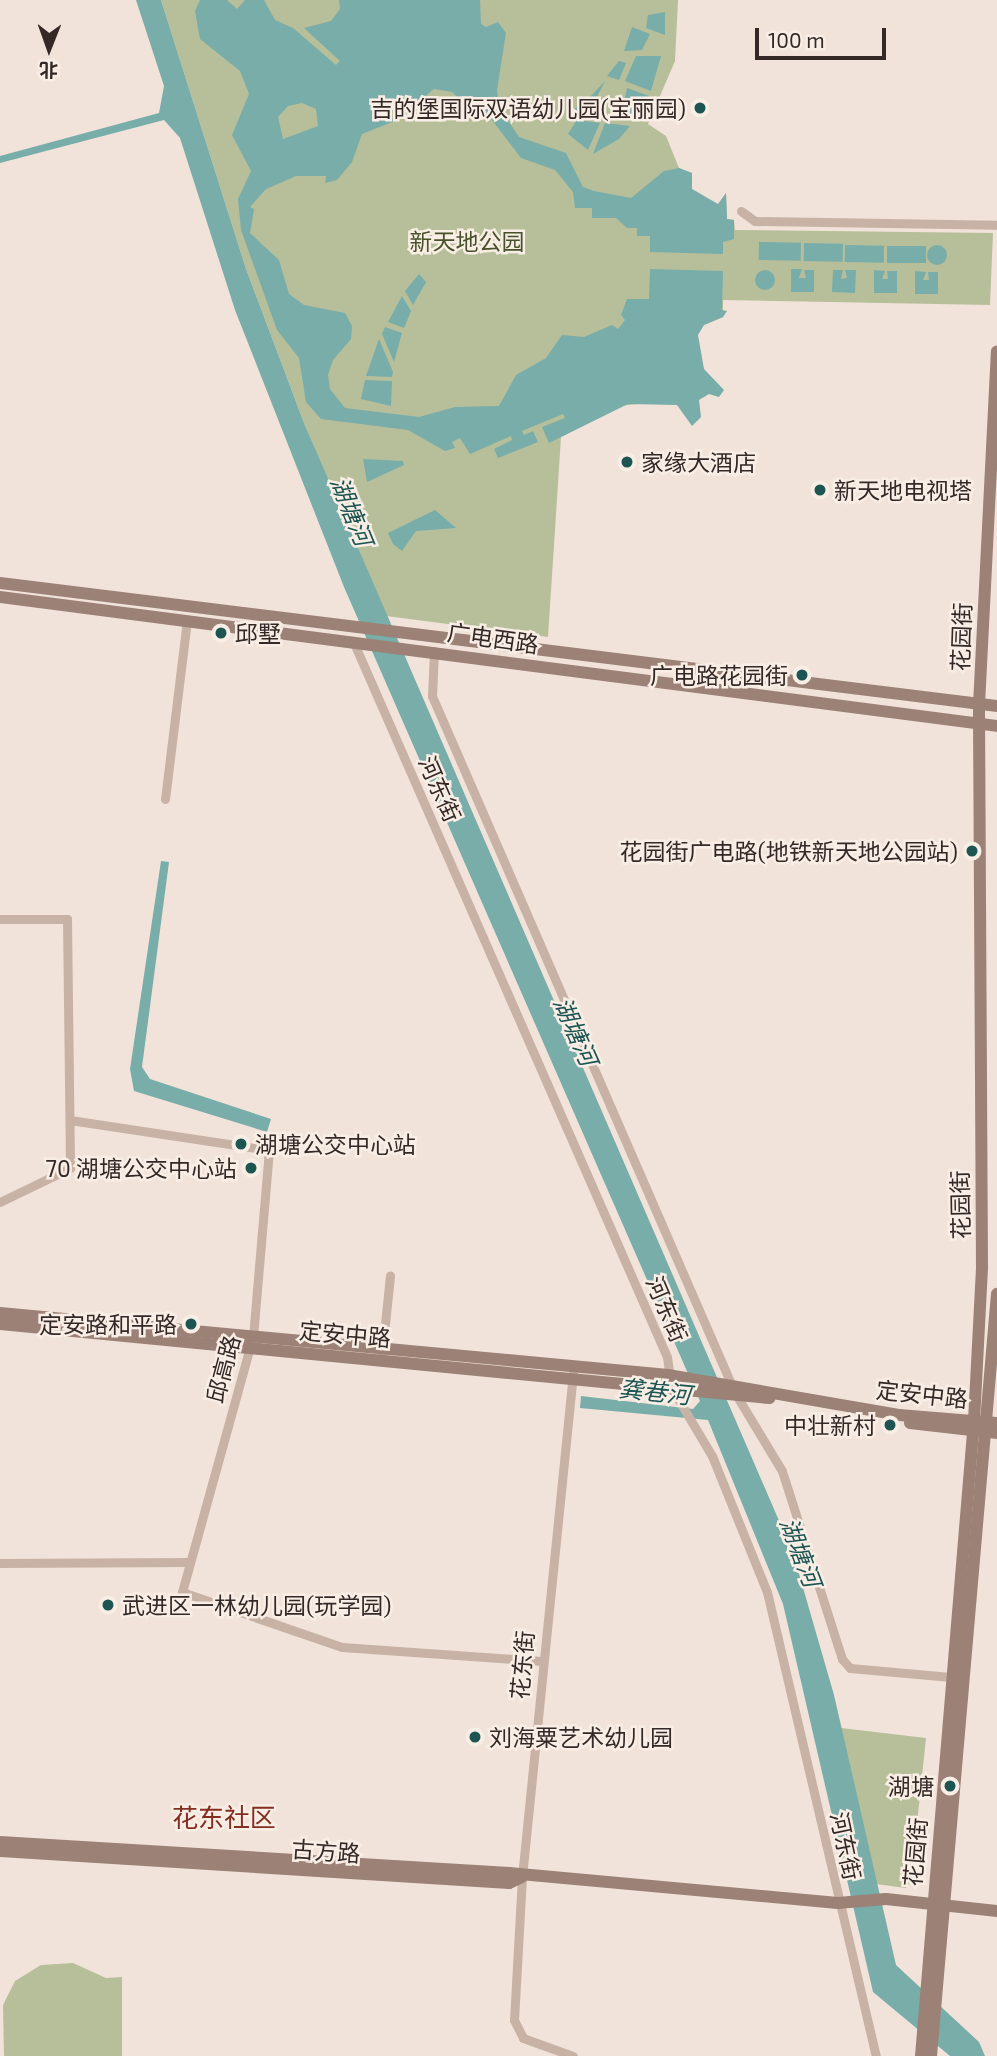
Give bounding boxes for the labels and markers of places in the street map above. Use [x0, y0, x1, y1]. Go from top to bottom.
place label: 吉的堡国际双语幼儿园(宝丽园) [370, 94, 686, 122]
marker: 吉的堡国际双语幼儿园(宝丽园) [692, 100, 708, 116]
place label: 家缘大酒店 [641, 448, 756, 476]
marker: 家缘大酒店 [619, 454, 635, 470]
place label: 新天地电视塔 [834, 476, 972, 504]
marker: 新天地电视塔 [812, 482, 828, 498]
place label: 邱墅 [235, 619, 281, 647]
marker: 邱墅 [213, 625, 229, 641]
place label: 广电路花园街 [650, 661, 788, 689]
marker: 广电路花园街 [794, 667, 810, 683]
place label: 花园街广电路(地铁新天地公园站) [619, 837, 958, 865]
marker: 花园街广电路(地铁新天地公园站) [964, 843, 980, 859]
place label: 湖塘公交中心站 [255, 1130, 416, 1158]
marker: 湖塘公交中心站 [233, 1136, 249, 1152]
place label: 70 湖塘公交中心站 [45, 1154, 237, 1182]
marker: 70 湖塘公交中心站 [243, 1160, 259, 1176]
place label: 定安路和平路 [39, 1310, 177, 1338]
marker: 定安路和平路 [183, 1316, 199, 1332]
place label: 中壮新村 [784, 1411, 876, 1439]
marker: 中壮新村 [882, 1417, 898, 1433]
place label: 武进区一林幼儿园(玩学园) [122, 1591, 392, 1619]
marker: 武进区一林幼儿园(玩学园) [100, 1597, 116, 1613]
place label: 刘海粟艺术幼儿园 [489, 1723, 673, 1751]
marker: 刘海粟艺术幼儿园 [467, 1729, 483, 1745]
place label: 湖塘 [888, 1772, 934, 1800]
marker: 湖塘 [940, 1776, 960, 1796]

